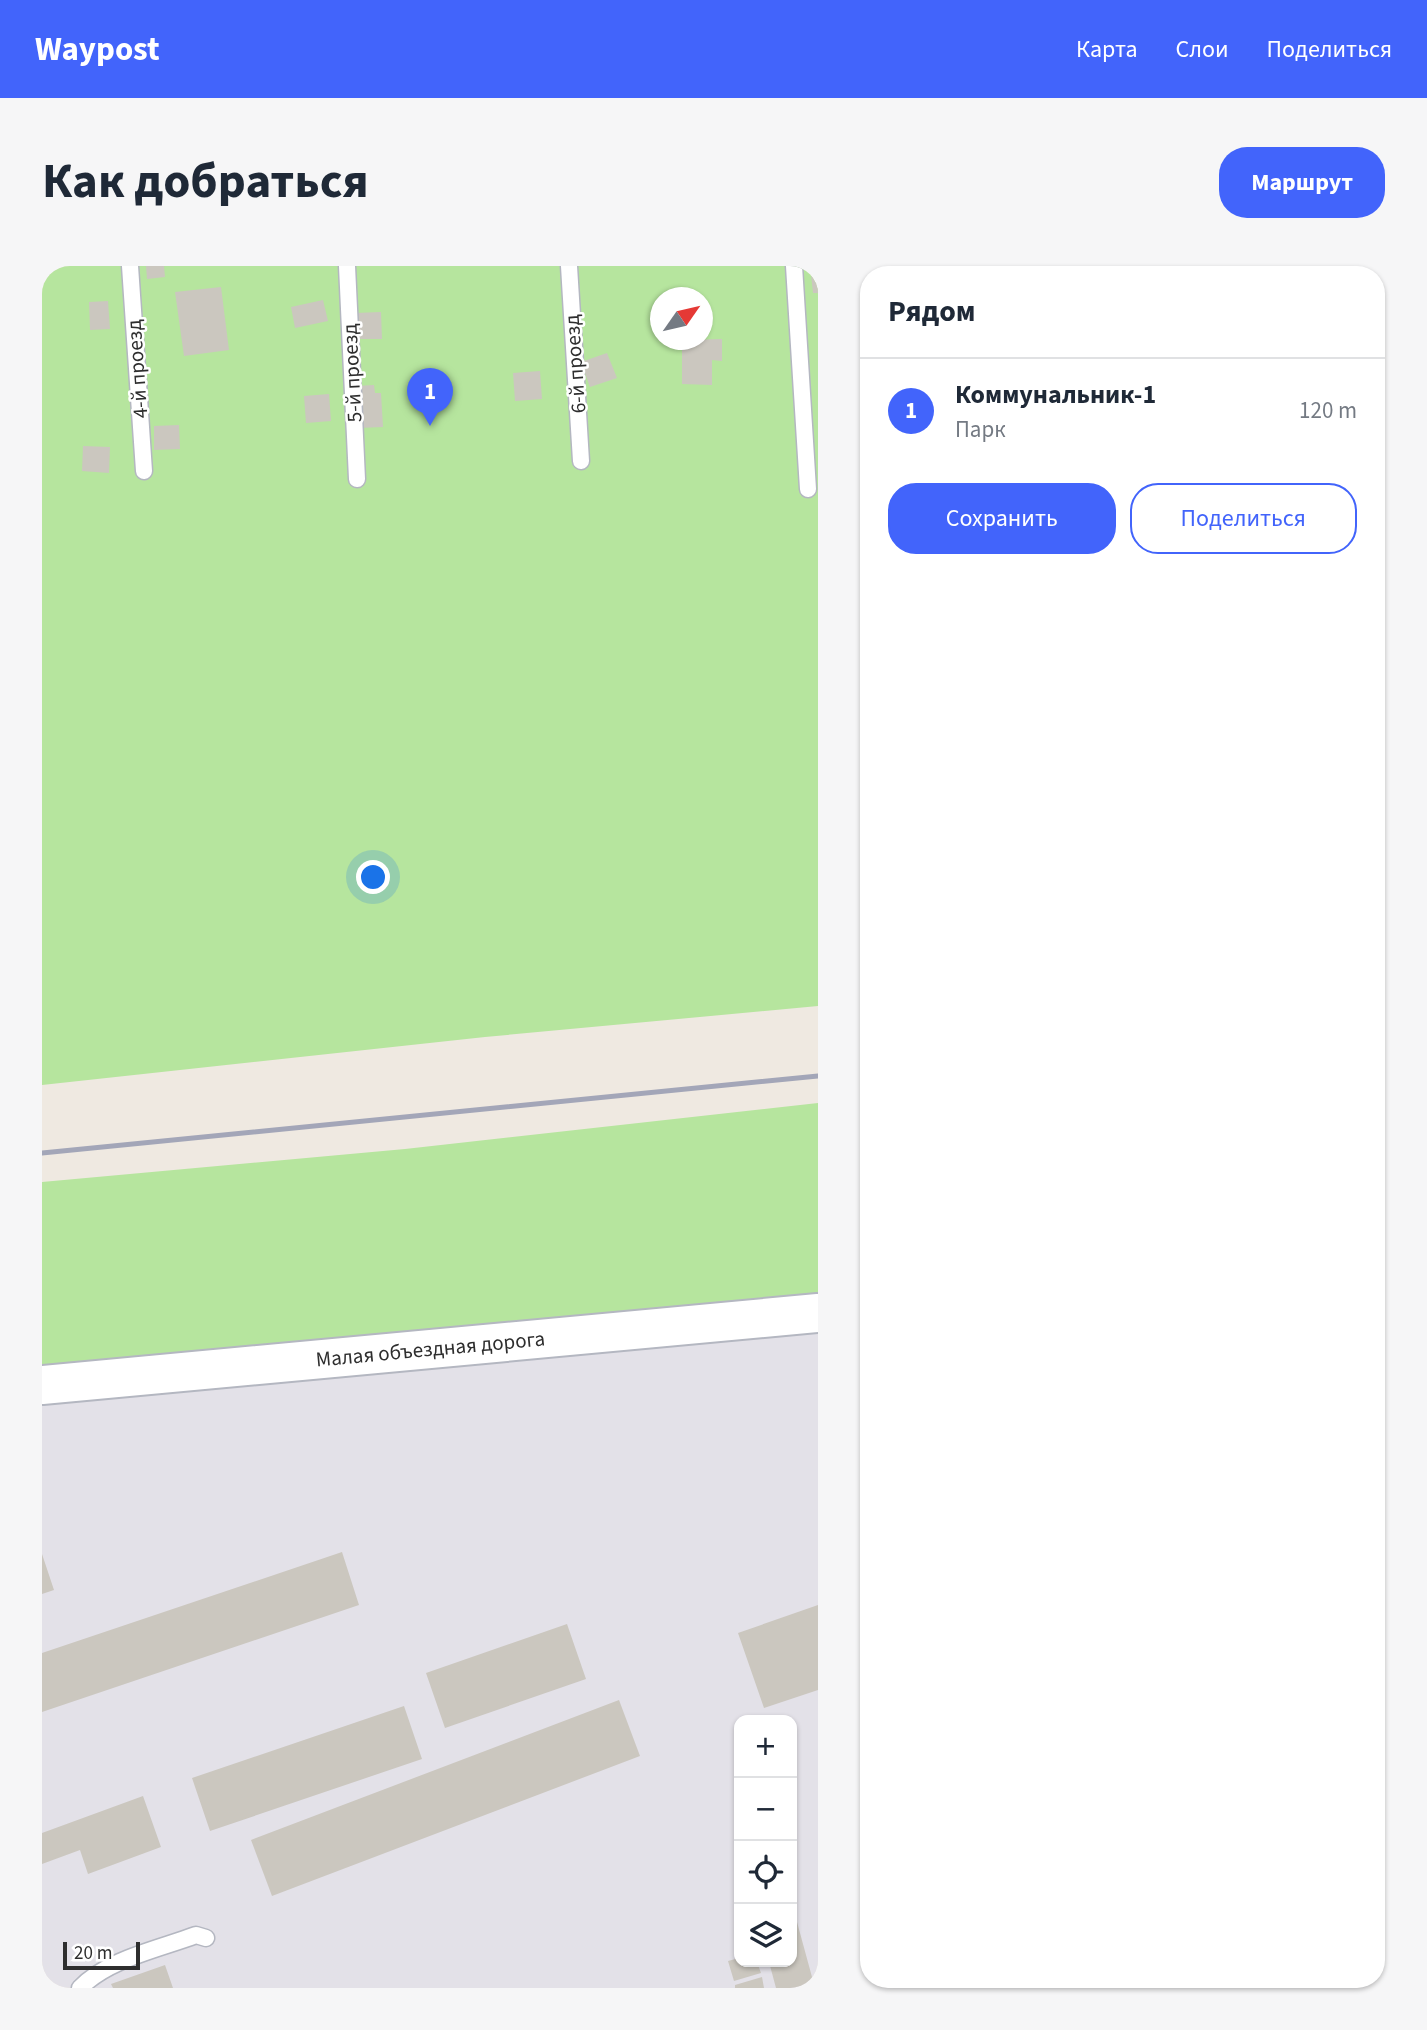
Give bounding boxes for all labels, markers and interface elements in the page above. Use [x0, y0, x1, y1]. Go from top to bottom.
text: Waypost [35, 26, 160, 73]
text: Карта [1076, 32, 1138, 67]
text: Слои [1176, 32, 1229, 67]
text: Поделиться [1267, 32, 1392, 67]
text: Как добраться [42, 147, 369, 217]
button: Маршрут [1219, 147, 1385, 218]
north arrow [650, 287, 713, 350]
text: Рядом [888, 290, 976, 333]
street label: 6-й проезд [557, 314, 593, 414]
street label: 4-й проезд [119, 319, 155, 419]
street label: 5-й проезд [334, 323, 370, 423]
pin: 1 [407, 368, 453, 426]
text: Коммунальник-1 [955, 376, 1156, 413]
text: 1 [905, 394, 917, 427]
text: 120 m [1299, 394, 1357, 427]
text: Парк [955, 413, 1006, 446]
button: Сохранить [888, 483, 1116, 554]
button: Поделиться [1130, 483, 1357, 554]
your location [356, 860, 390, 894]
street label: Малая объездная дорога [314, 1323, 546, 1375]
map controls [734, 1715, 797, 1967]
button: + [734, 1715, 797, 1778]
button: − [734, 1778, 797, 1841]
button: locate [734, 1841, 797, 1904]
button: layers [734, 1904, 797, 1967]
scale bar [63, 1939, 140, 1971]
text: 20 m [74, 1940, 112, 1967]

